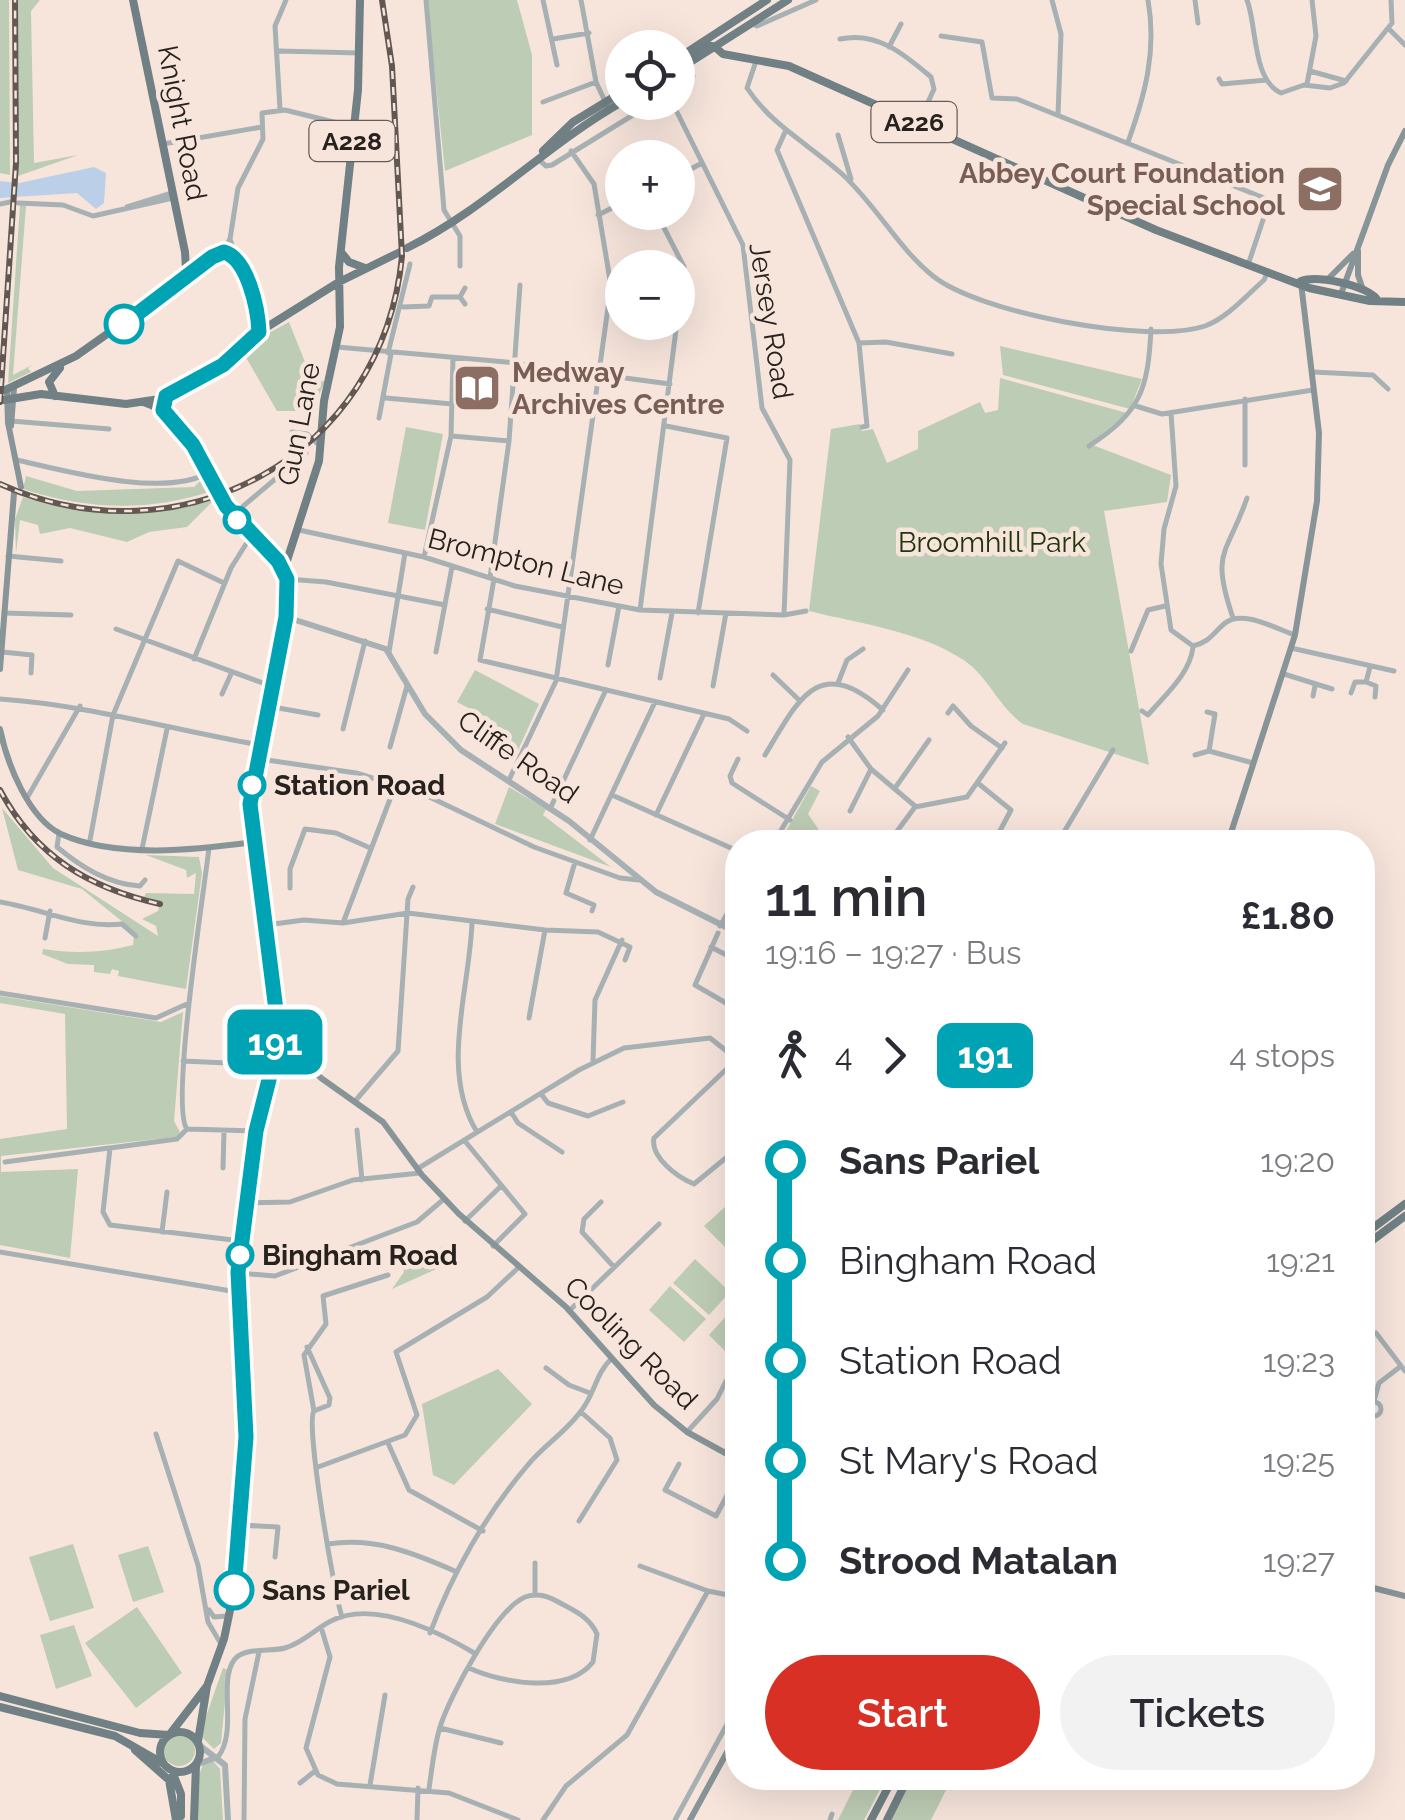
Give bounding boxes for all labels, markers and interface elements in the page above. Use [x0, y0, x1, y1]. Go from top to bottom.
map controls [605, 30, 695, 340]
button: locate [605, 30, 695, 120]
street label: Knight Road [151, 42, 213, 204]
road number: A226 [872, 102, 956, 142]
road number: A228 [310, 121, 394, 161]
button: + [605, 140, 695, 230]
place label: Abbey Court Foundation Special School [959, 157, 1285, 222]
school or university icon: Abbey Court Foundation Special School [1294, 163, 1346, 215]
street label: Jersey Road [742, 241, 800, 401]
button: − [605, 250, 695, 340]
unlabelled marker [105, 305, 143, 343]
place label: Medway Archives Centre [512, 356, 725, 421]
street label: Gun Lane [271, 360, 327, 488]
library icon: Medway Archives Centre [451, 362, 503, 414]
unlabelled marker [224, 507, 250, 533]
street label: Brompton Lane [424, 522, 628, 602]
park label: Broomhill Park [898, 526, 1086, 559]
street label: Cliffe Road [451, 703, 585, 811]
place label: Station Road [274, 769, 445, 802]
marker: Station Road [239, 772, 265, 798]
text: 11 min [765, 864, 928, 929]
text: £1.80 [1241, 893, 1335, 938]
text: 19:16 – 19:27 · Bus [765, 934, 1021, 971]
line badge: 191 [218, 1010, 332, 1074]
text: 191 [247, 1022, 303, 1063]
icon: walk [765, 1028, 820, 1083]
icon: forward [867, 1028, 922, 1083]
text: 191 [957, 1035, 1013, 1076]
text: 4 [835, 1037, 852, 1074]
text: 4 stops [1229, 1037, 1335, 1074]
text: Sans Pariel [839, 1138, 1039, 1183]
text: 19:20 [1260, 1142, 1335, 1179]
text: Bingham Road [839, 1238, 1097, 1283]
place label: Bingham Road [262, 1239, 458, 1272]
marker: Bingham Road [227, 1242, 253, 1268]
text: 19:21 [1266, 1242, 1335, 1279]
street label: Cooling Road [558, 1270, 704, 1416]
text: Station Road [839, 1338, 1062, 1383]
text: 19:23 [1263, 1342, 1335, 1379]
text: St Mary's Road [839, 1438, 1098, 1483]
text: 19:25 [1262, 1442, 1335, 1479]
text: Strood Matalan [839, 1538, 1118, 1583]
text: 19:27 [1263, 1542, 1335, 1579]
marker: Sans Pariel [215, 1571, 253, 1609]
place label: Sans Pariel [262, 1574, 410, 1607]
button: Start [765, 1655, 1040, 1770]
button: Tickets [1060, 1655, 1335, 1770]

